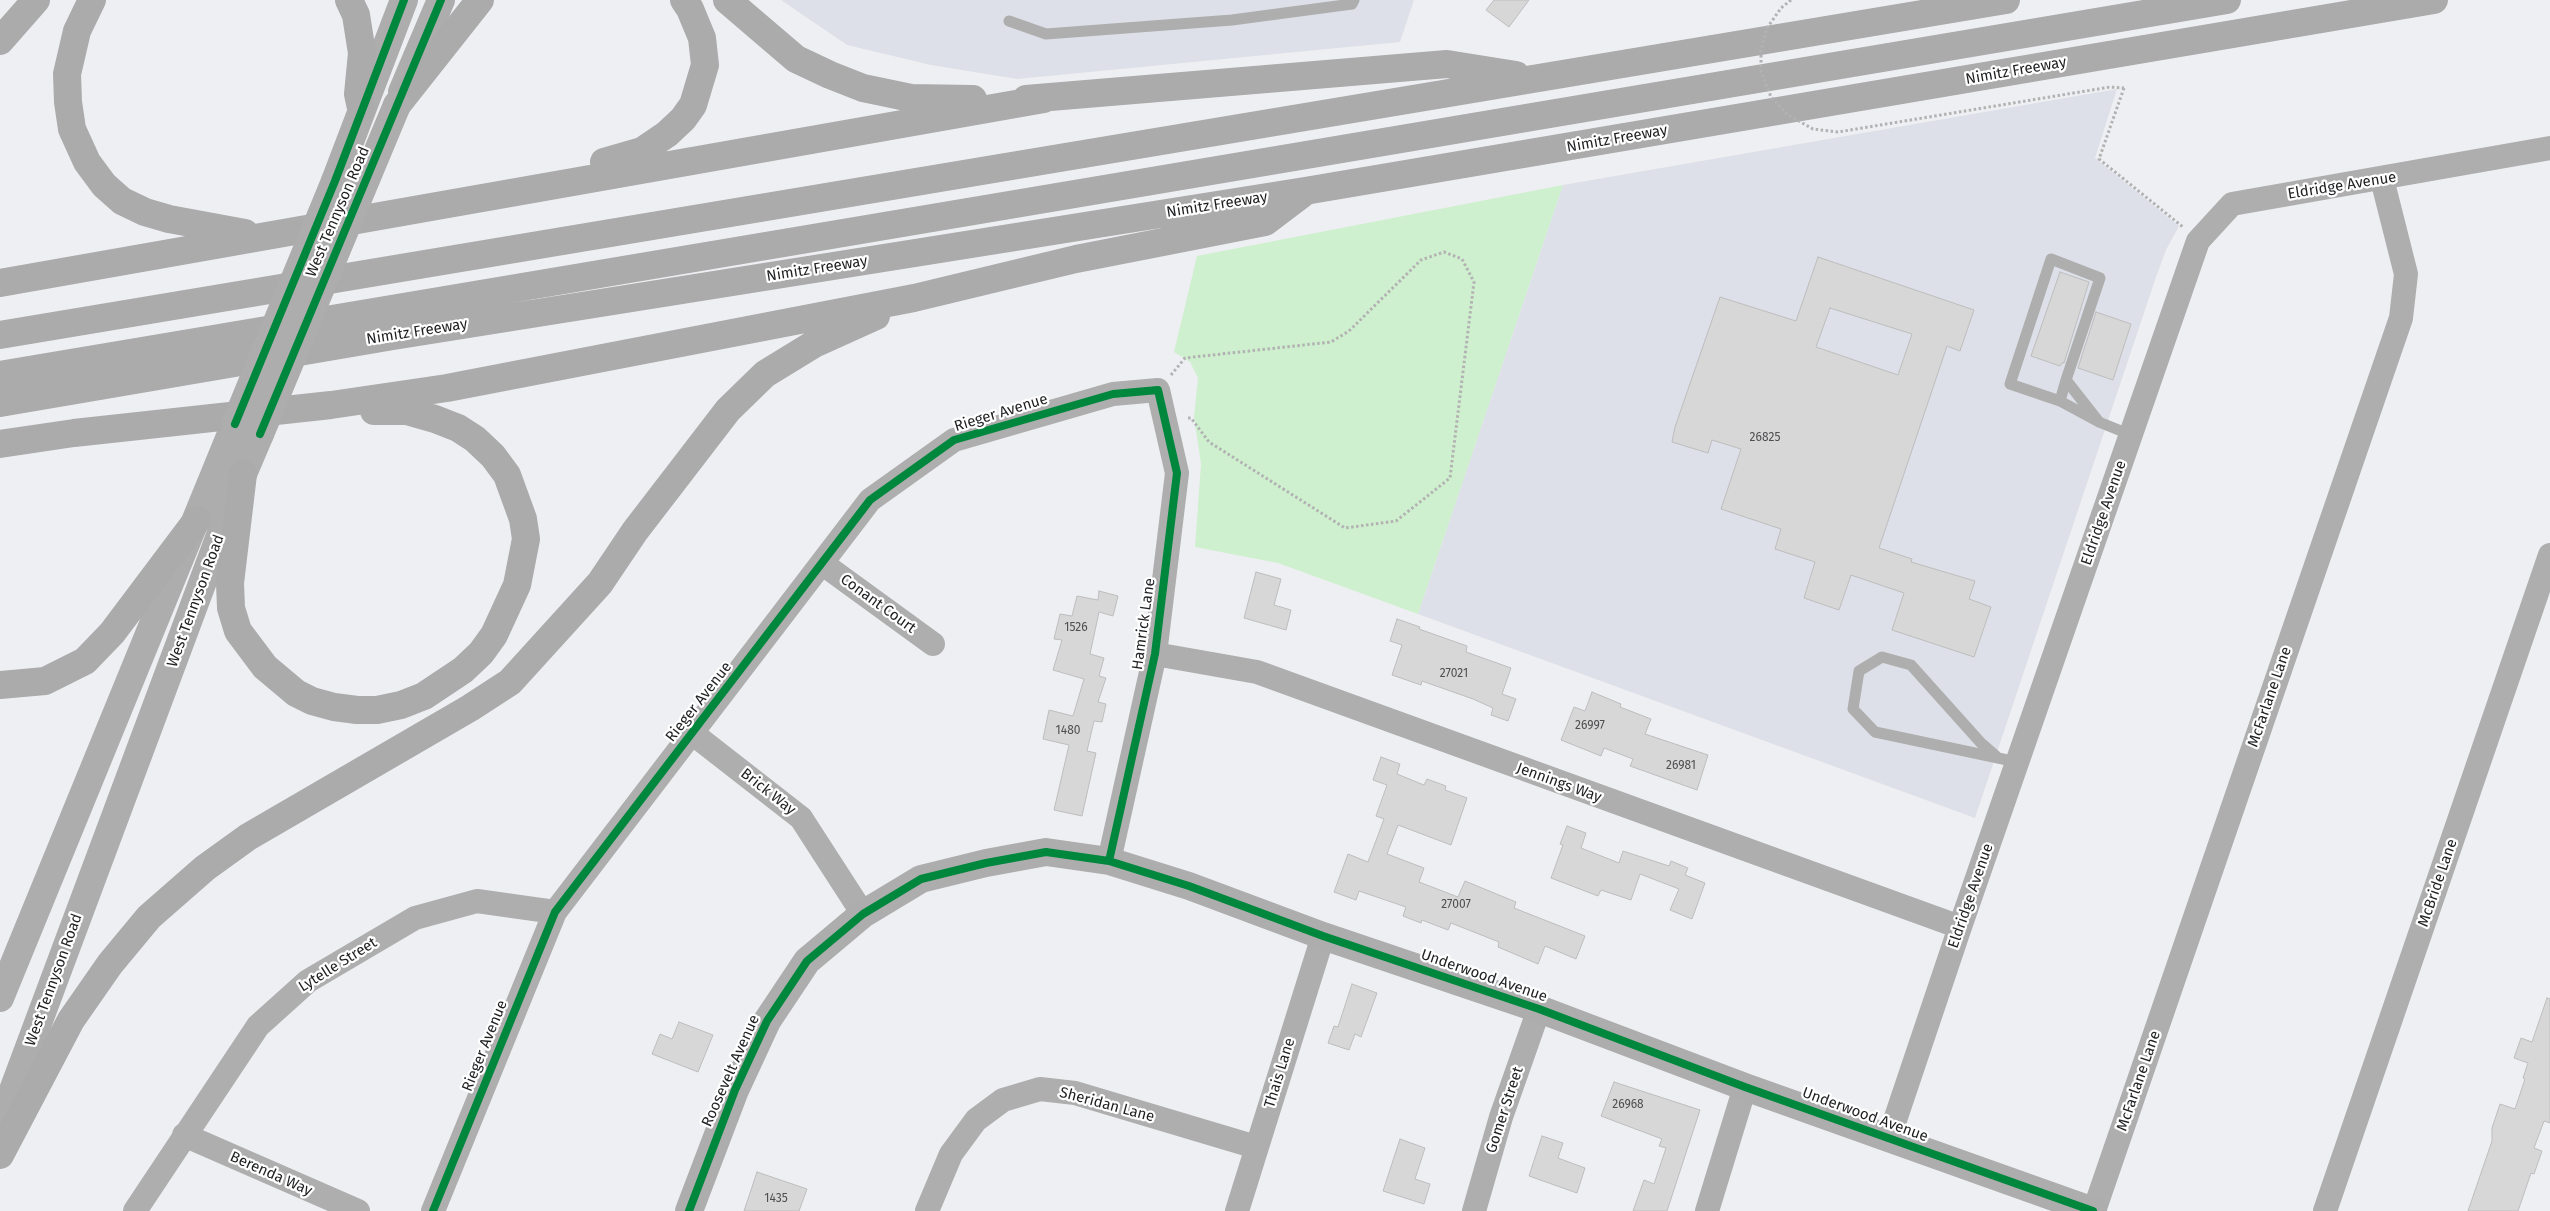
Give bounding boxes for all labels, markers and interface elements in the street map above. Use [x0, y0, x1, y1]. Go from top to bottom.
street label: Nimitz Freeway [1964, 53, 2068, 89]
street label: Nimitz Freeway [1565, 121, 1669, 157]
street label: West Tennyson Road [302, 144, 374, 280]
street label: Eldridge Avenue [2286, 169, 2398, 203]
street label: Nimitz Freeway [1165, 188, 1269, 222]
street label: Nimitz Freeway [765, 252, 869, 286]
street label: Nimitz Freeway [365, 315, 469, 349]
street label: Rieger Avenue [952, 390, 1050, 436]
house number: 26825 [1750, 431, 1780, 445]
street label: Eldridge Avenue [2078, 458, 2130, 568]
street label: West Tennyson Road [164, 532, 228, 670]
street label: Conant Court [837, 571, 919, 637]
street label: Hamrick Lane [1129, 577, 1159, 671]
house number: 1526 [1064, 621, 1088, 635]
street label: McFarlane Lane [2244, 644, 2296, 750]
street label: Rieger Avenue [662, 658, 736, 746]
house number: 27021 [1440, 667, 1468, 681]
house number: 26997 [1575, 719, 1605, 733]
house number: 1480 [1056, 724, 1080, 738]
street label: Jennings Way [1514, 759, 1604, 807]
house number: 26981 [1666, 759, 1696, 773]
street label: Brick Way [737, 765, 799, 819]
street label: McBride Lane [2415, 837, 2461, 929]
street label: Eldridge Avenue [1945, 841, 1997, 951]
house number: 27007 [1441, 898, 1471, 912]
street label: West Tennyson Road [22, 911, 86, 1049]
street label: Lytelle Street [296, 934, 380, 996]
street label: Underwood Avenue [1418, 946, 1550, 1006]
street label: Rieger Avenue [459, 998, 511, 1094]
street label: Roosevelt Avenue [698, 1012, 764, 1130]
street label: McFarlane Lane [2113, 1028, 2165, 1134]
street label: Thais Lane [1261, 1036, 1299, 1110]
street label: Gomer Street [1483, 1065, 1527, 1155]
street label: Sheridan Lane [1058, 1084, 1156, 1126]
street label: Underwood Avenue [1800, 1084, 1930, 1146]
house number: 26968 [1612, 1098, 1644, 1112]
street label: Berenda Way [227, 1148, 315, 1200]
house number: 1435 [764, 1192, 788, 1206]

